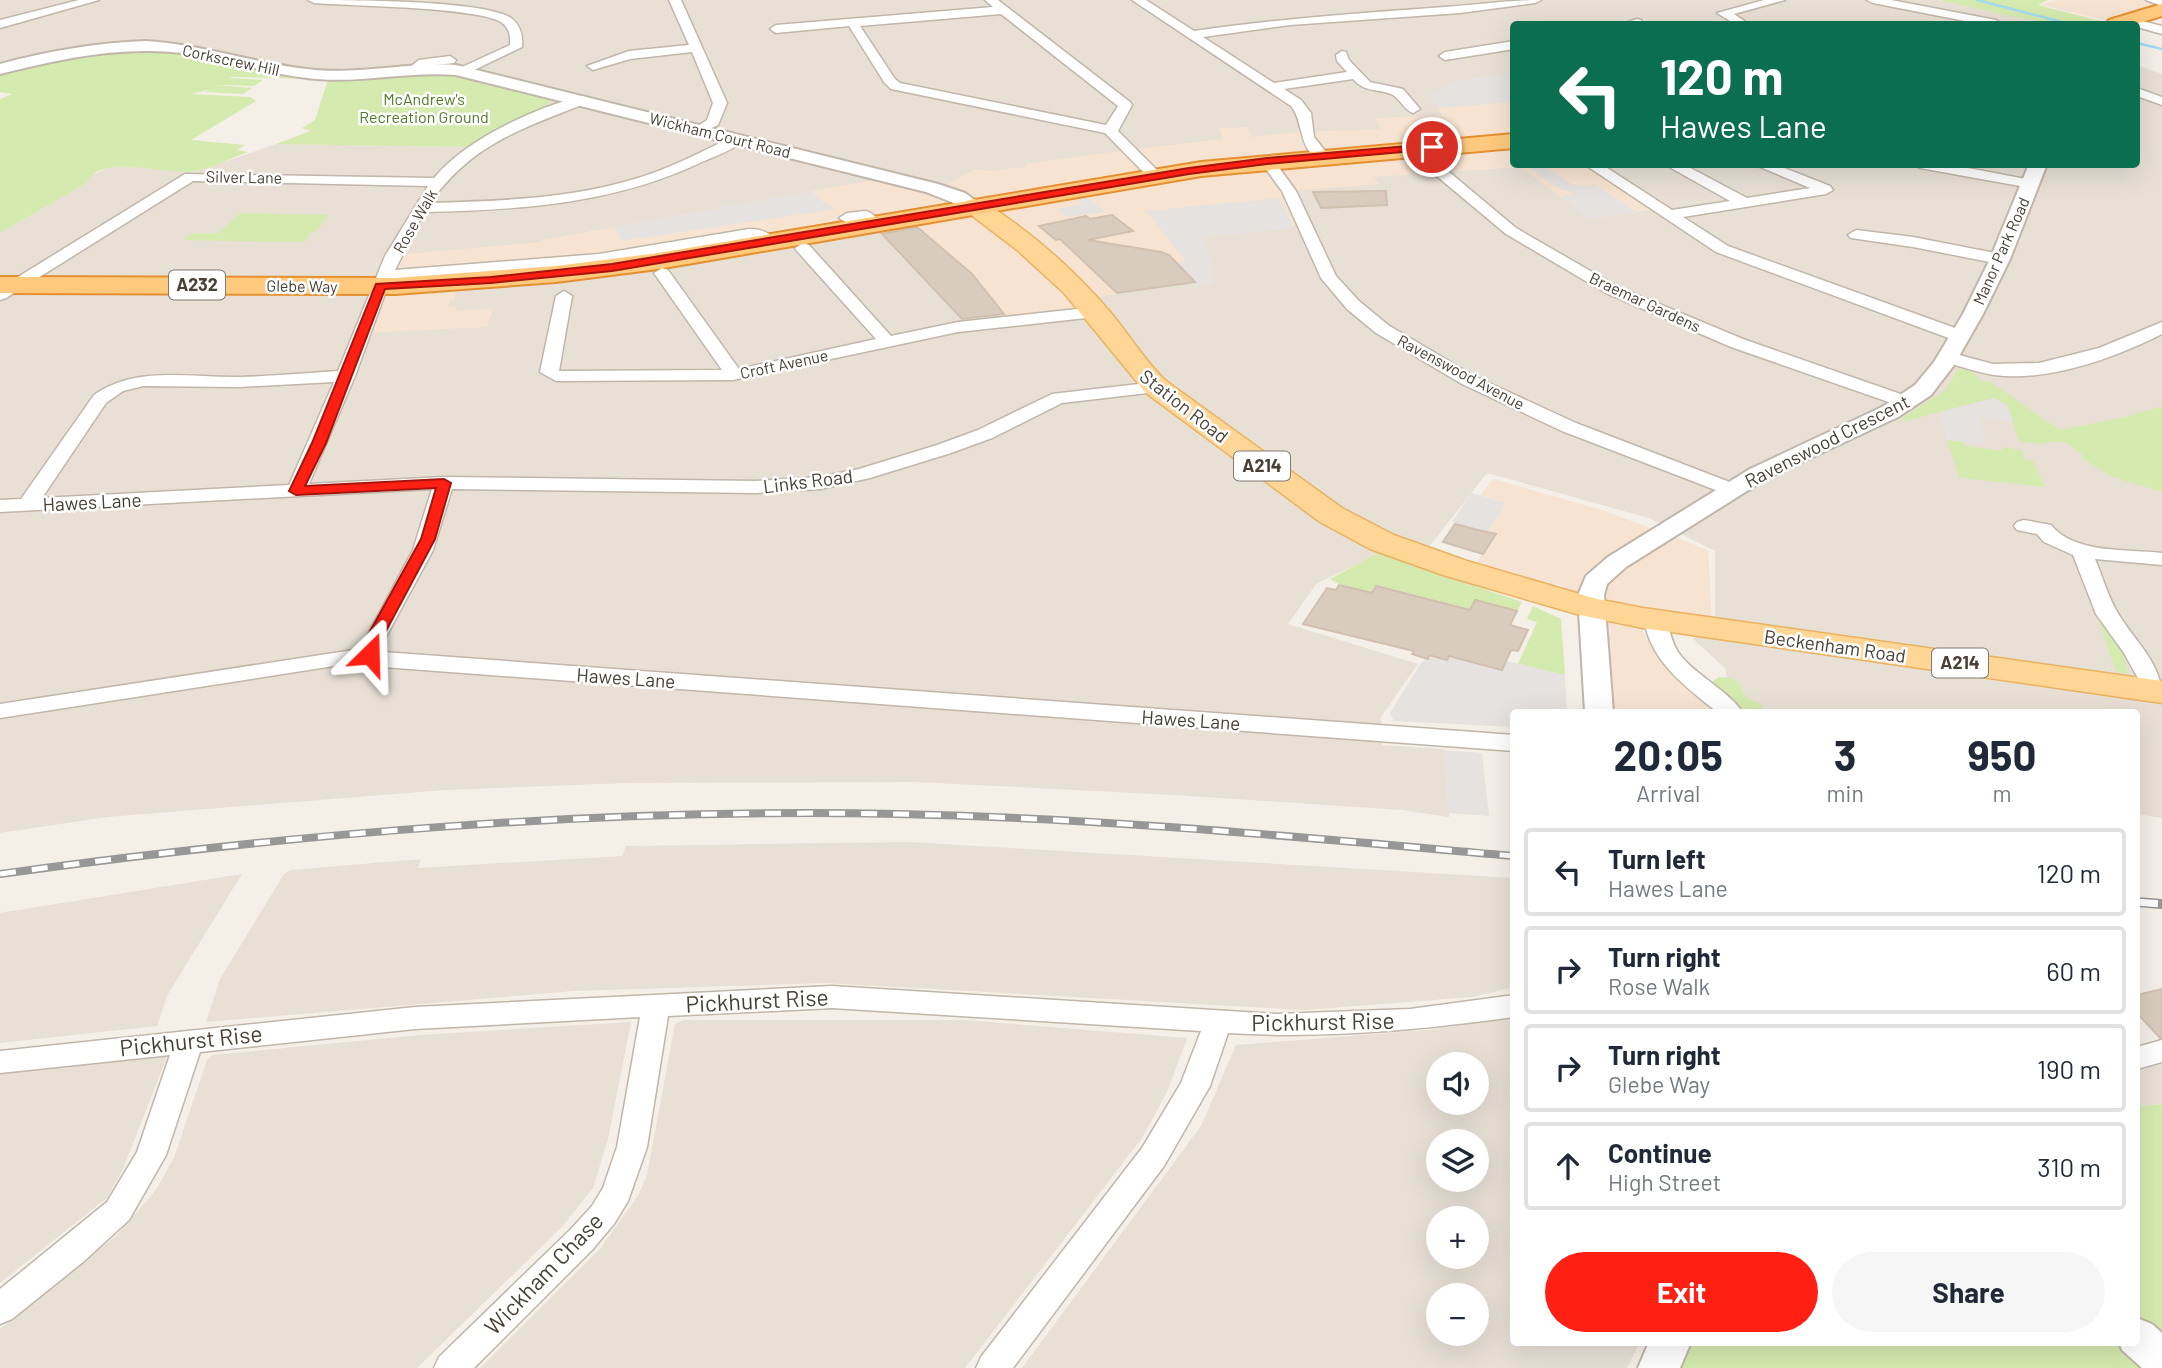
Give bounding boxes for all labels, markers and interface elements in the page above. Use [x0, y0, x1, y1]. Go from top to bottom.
street label: Corkscrew Hill [181, 40, 281, 79]
text: 120 m [1660, 46, 1783, 105]
icon: left [1545, 49, 1636, 140]
park label: McAndrew's Recreation Ground [359, 89, 489, 126]
text: Hawes Lane [1660, 106, 1827, 144]
street label: Wickham Court Road [647, 108, 793, 161]
pin [1402, 117, 1462, 177]
icon: arrive [1413, 128, 1451, 166]
street label: Silver Lane [206, 166, 282, 187]
street label: Rose Walk [389, 185, 441, 256]
street label: Manor Park Road [1968, 194, 2033, 308]
street label: Braemar Gardens [1587, 268, 1704, 336]
road number: A232 [169, 270, 225, 300]
street label: Glebe Way [266, 275, 338, 296]
street label: Ravenswood Avenue [1395, 330, 1528, 413]
street label: Croft Avenue [738, 345, 830, 382]
street label: Station Road [1136, 364, 1233, 447]
street label: Ravenswood Crescent [1741, 389, 1913, 492]
road number: A214 [1234, 452, 1290, 480]
street label: Links Road [762, 464, 854, 497]
street label: Hawes Lane [42, 487, 142, 516]
position arrow [333, 617, 407, 691]
street label: Beckenham Road [1763, 624, 1907, 667]
road number: A214 [1932, 648, 1988, 678]
street label: Hawes Lane [576, 663, 676, 692]
street label: Hawes Lane [1141, 705, 1241, 734]
text: 20:05 [1614, 729, 1723, 779]
text: 3 [1834, 729, 1857, 779]
text: 950 [1967, 729, 2036, 779]
text: Arrival [1636, 779, 1700, 807]
text: min [1827, 779, 1864, 807]
text: m [1992, 779, 2011, 807]
text: Turn left [1608, 843, 1706, 874]
icon: left [1549, 853, 1587, 891]
text: 120 m [2037, 857, 2101, 888]
text: Hawes Lane [1608, 874, 1728, 902]
text: Turn right [1608, 941, 1721, 972]
icon: right [1549, 951, 1587, 989]
text: 60 m [2046, 955, 2101, 986]
text: Rose Walk [1608, 972, 1710, 1000]
street label: Pickhurst Rise [685, 982, 829, 1018]
street label: Pickhurst Rise [1251, 1006, 1395, 1036]
street label: Pickhurst Rise [118, 1019, 264, 1061]
text: Turn right [1608, 1039, 1721, 1070]
icon: right [1549, 1049, 1587, 1087]
map controls [1426, 1052, 1489, 1346]
button: sound [1426, 1052, 1489, 1115]
text: 190 m [2037, 1053, 2101, 1084]
text: Glebe Way [1608, 1070, 1710, 1098]
button: layers [1426, 1129, 1489, 1192]
text: Continue [1608, 1137, 1712, 1168]
icon: ahead [1549, 1147, 1587, 1185]
text: 310 m [2037, 1151, 2101, 1182]
text: High Street [1608, 1168, 1721, 1196]
street label: Wickham Chase [478, 1206, 608, 1340]
button: + [1426, 1206, 1489, 1269]
button: Exit [1545, 1252, 1818, 1332]
button: Share [1832, 1252, 2105, 1332]
button: − [1426, 1283, 1489, 1346]

